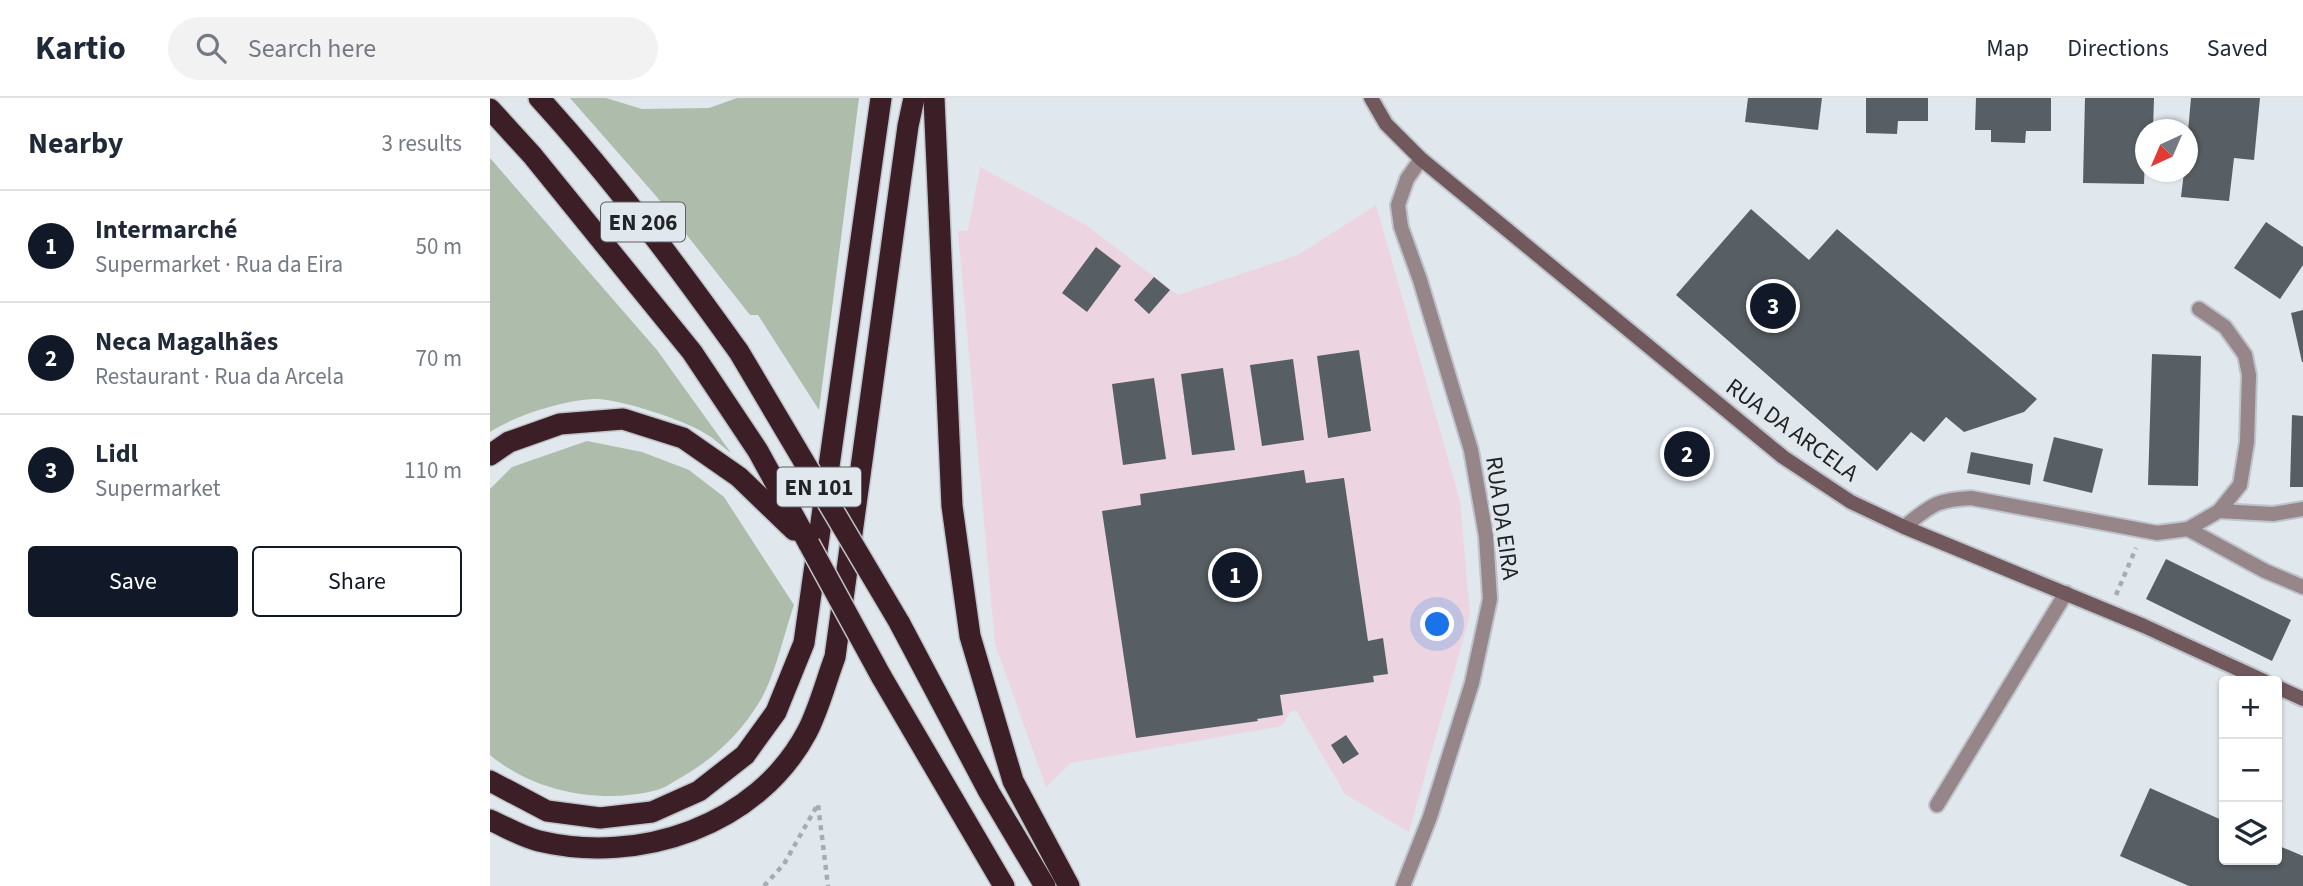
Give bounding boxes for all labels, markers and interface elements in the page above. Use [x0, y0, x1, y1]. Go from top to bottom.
search box [168, 17, 658, 80]
text: Kartio [35, 25, 126, 72]
icon: search [192, 29, 230, 67]
text: Search here [248, 30, 376, 67]
text: Map [1986, 31, 2029, 66]
text: Directions [2067, 31, 2169, 66]
text: Saved [2207, 31, 2268, 66]
north arrow [2135, 119, 2198, 182]
text: Nearby [28, 122, 123, 165]
text: 3 results [382, 127, 462, 160]
road number: EN 206 [601, 203, 685, 242]
text: Intermarché [95, 211, 238, 248]
text: 1 [45, 230, 57, 263]
text: 50 m [415, 230, 462, 263]
text: Supermarket · Rua da Eira [95, 248, 343, 281]
pin: 3 [1750, 280, 1796, 332]
text: Neca Magalhães [95, 323, 278, 360]
text: 2 [45, 342, 57, 375]
text: 70 m [415, 342, 462, 375]
text: Restaurant · Rua da Arcela [95, 360, 344, 393]
street label: RUA DA ARCELA [1718, 370, 1866, 490]
pin: 2 [1664, 428, 1710, 480]
text: Lidl [95, 435, 138, 472]
text: 3 [45, 454, 57, 487]
text: 110 m [404, 454, 462, 487]
street label: RUA DA EIRA [1476, 454, 1528, 582]
road number: EN 101 [777, 468, 861, 506]
text: Supermarket [95, 472, 221, 505]
button: Save [28, 546, 238, 617]
button: Share [252, 546, 462, 617]
pin: 1 [1212, 549, 1258, 601]
your location [1420, 607, 1454, 641]
map controls [2219, 676, 2282, 865]
button: + [2219, 676, 2282, 739]
button: − [2219, 739, 2282, 802]
button: layers [2219, 802, 2282, 865]

